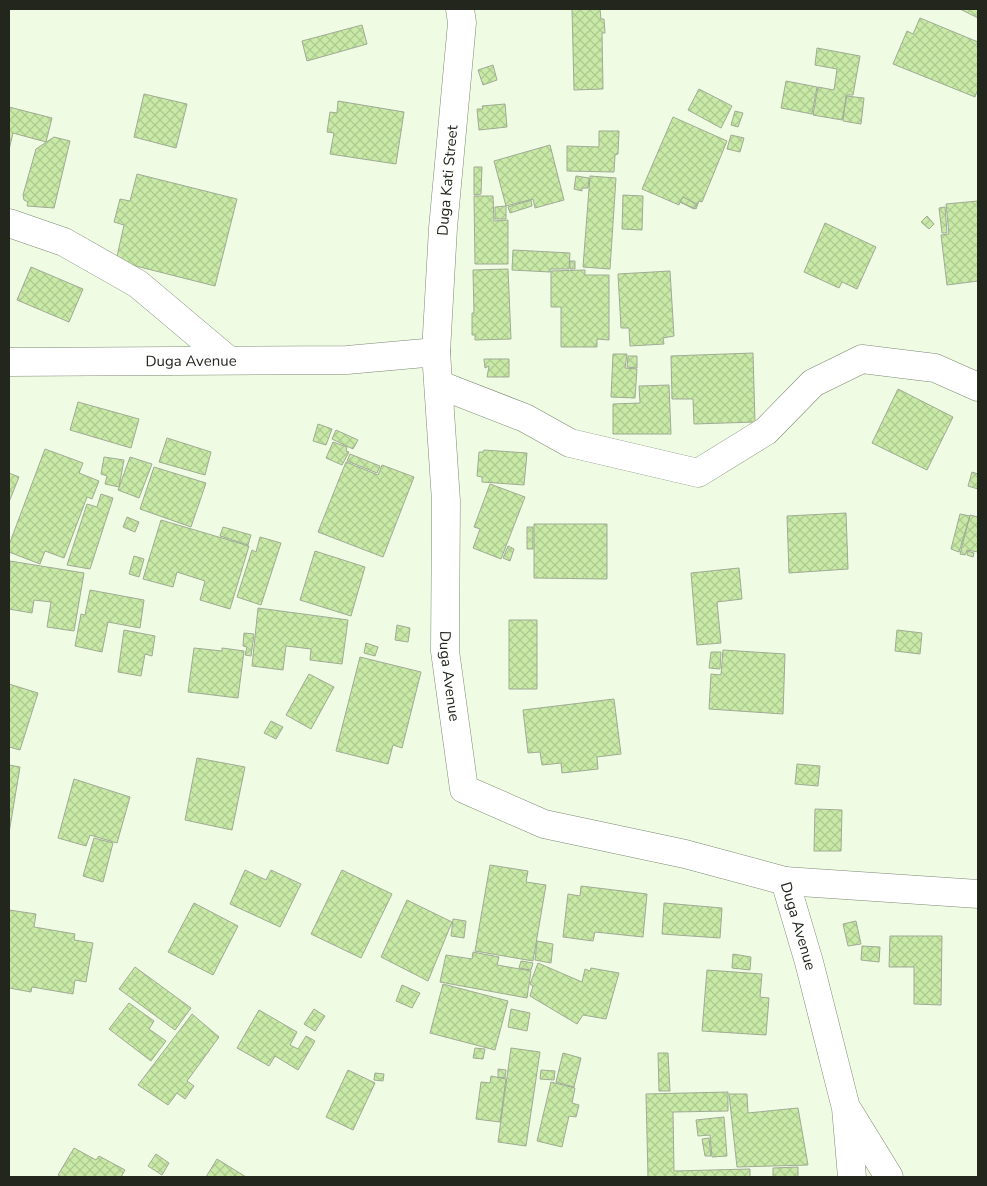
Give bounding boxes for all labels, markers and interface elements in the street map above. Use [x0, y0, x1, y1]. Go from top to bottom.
street label: Duga Kati Street [433, 123, 463, 236]
street label: Duga Avenue [145, 351, 237, 371]
street label: Duga Avenue [435, 631, 465, 723]
street label: Duga Avenue [776, 879, 821, 972]

